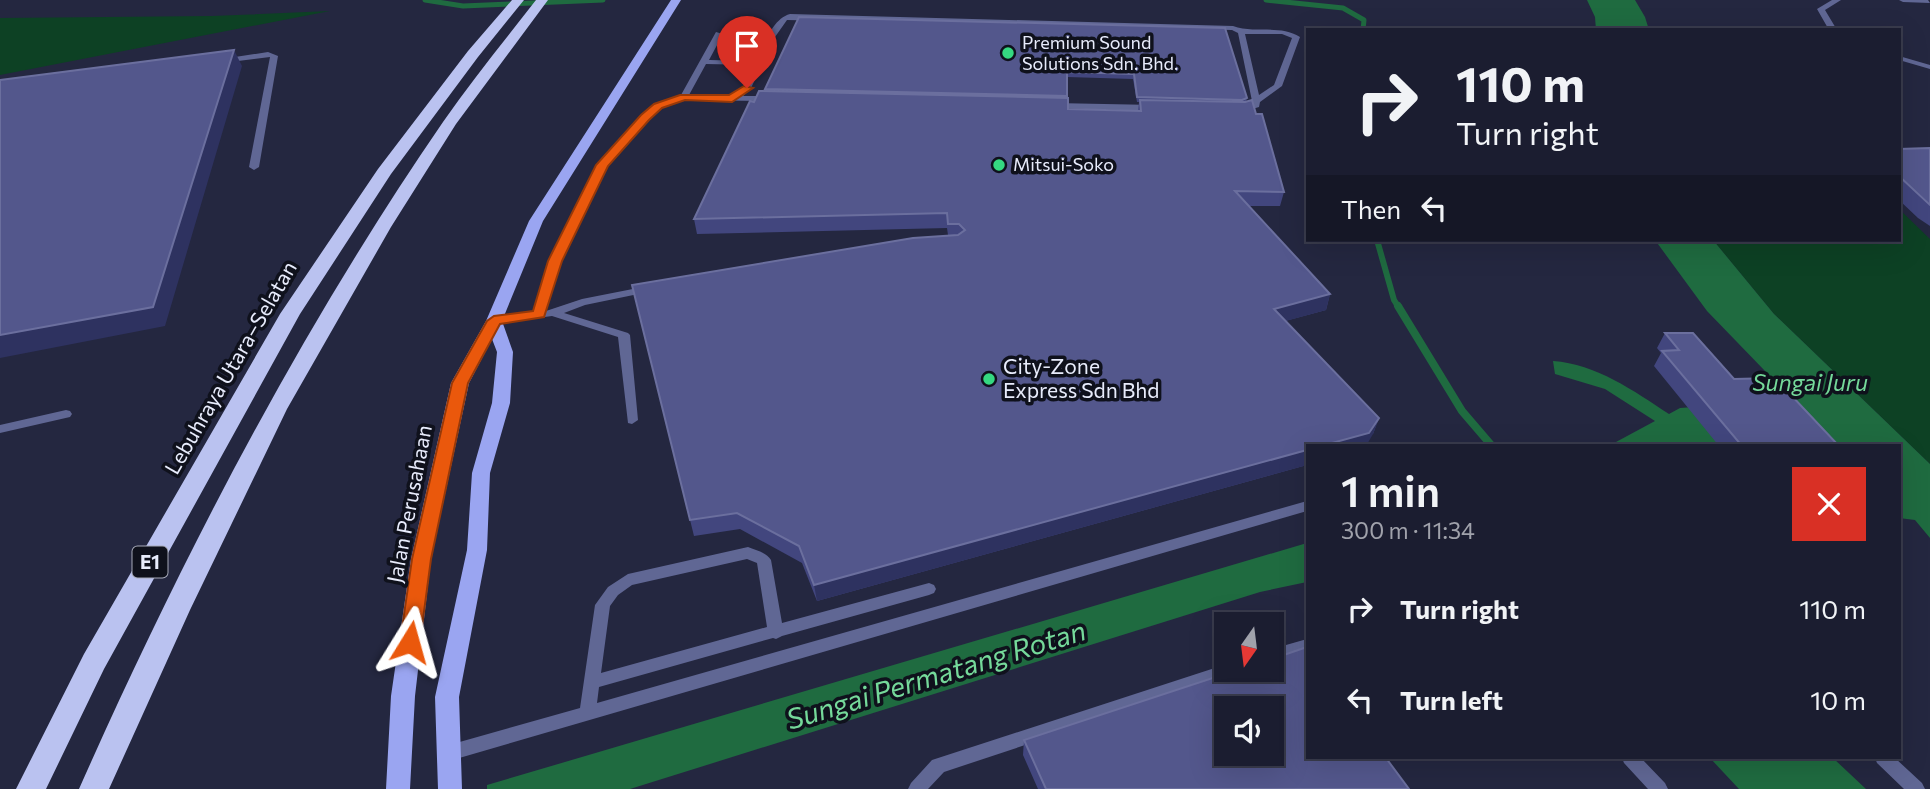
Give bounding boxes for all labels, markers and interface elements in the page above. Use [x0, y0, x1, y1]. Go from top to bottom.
pin [717, 16, 777, 88]
icon: arrive [728, 27, 766, 65]
place label: Premium Sound Solutions Sdn. Bhd. [1022, 31, 1178, 74]
marker: Premium Sound Solutions Sdn. Bhd. [1000, 45, 1016, 61]
text: 110 m [1456, 52, 1585, 112]
icon: right [1341, 56, 1432, 147]
text: Turn right [1456, 112, 1599, 152]
place label: Mitsui-Soko [1013, 153, 1114, 175]
marker: Mitsui-Soko [991, 157, 1007, 173]
icon: left [1415, 189, 1453, 227]
text: Then [1341, 193, 1401, 224]
street label: Lebuhraya Utara–Selatan [158, 256, 301, 478]
place label: City-Zone Express Sdn Bhd [1003, 353, 1159, 402]
water label: Sungai Juru [1752, 368, 1868, 396]
marker: City-Zone Express Sdn Bhd [981, 371, 997, 387]
street label: Jalan Perusahaan [381, 423, 436, 585]
text: 1 min [1341, 464, 1440, 516]
button: close [1792, 467, 1866, 541]
text: 300 m · 11:34 [1341, 516, 1475, 544]
road number: E1 [132, 547, 168, 578]
icon: right [1341, 590, 1379, 628]
text: Turn right [1400, 593, 1519, 624]
text: 110 m [1799, 593, 1866, 624]
position arrow [373, 605, 447, 679]
water label: Sungai Permatang Rotan [782, 612, 1090, 736]
north arrow [1214, 612, 1284, 682]
map controls [1214, 612, 1284, 766]
icon: left [1341, 681, 1379, 719]
text: Turn left [1400, 684, 1503, 715]
text: 10 m [1810, 684, 1866, 715]
button: sound [1214, 696, 1284, 766]

